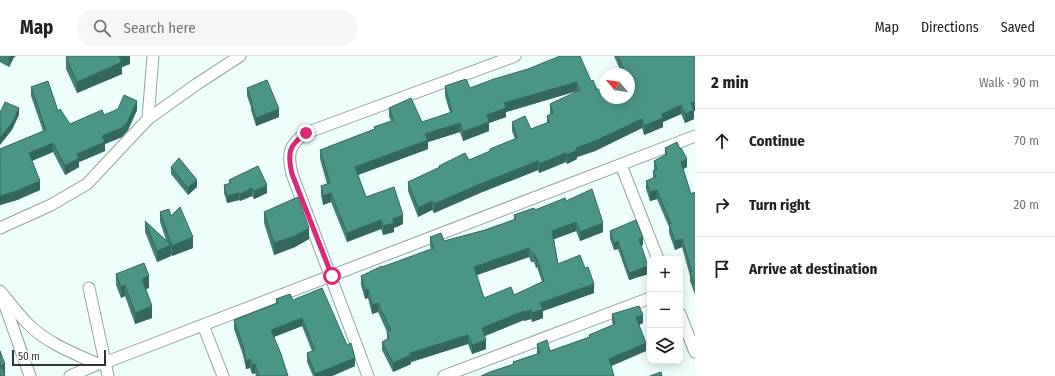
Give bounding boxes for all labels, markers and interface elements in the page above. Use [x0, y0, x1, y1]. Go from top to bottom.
search box [77, 10, 357, 46]
text: Map [20, 16, 53, 39]
icon: search [91, 17, 113, 39]
text: Search here [123, 19, 196, 37]
text: Map [875, 19, 899, 36]
text: Directions [921, 19, 979, 36]
text: Saved [1001, 19, 1035, 36]
north arrow [599, 68, 635, 104]
text: 2 min [711, 72, 749, 93]
text: Walk · 90 m [979, 75, 1039, 90]
route end [297, 124, 315, 142]
icon: ahead [711, 130, 733, 152]
text: Continue [749, 132, 805, 150]
text: 70 m [1014, 133, 1039, 148]
icon: right [711, 194, 733, 216]
text: Turn right [749, 196, 810, 214]
text: 20 m [1013, 197, 1039, 212]
map controls [647, 256, 683, 364]
button: + [647, 256, 683, 292]
icon: arrive [711, 258, 733, 280]
text: Arrive at destination [749, 260, 877, 278]
route start [323, 267, 341, 285]
button: − [647, 292, 683, 328]
button: layers [647, 328, 683, 364]
scale bar [12, 348, 106, 367]
text: 50 m [18, 350, 40, 363]

